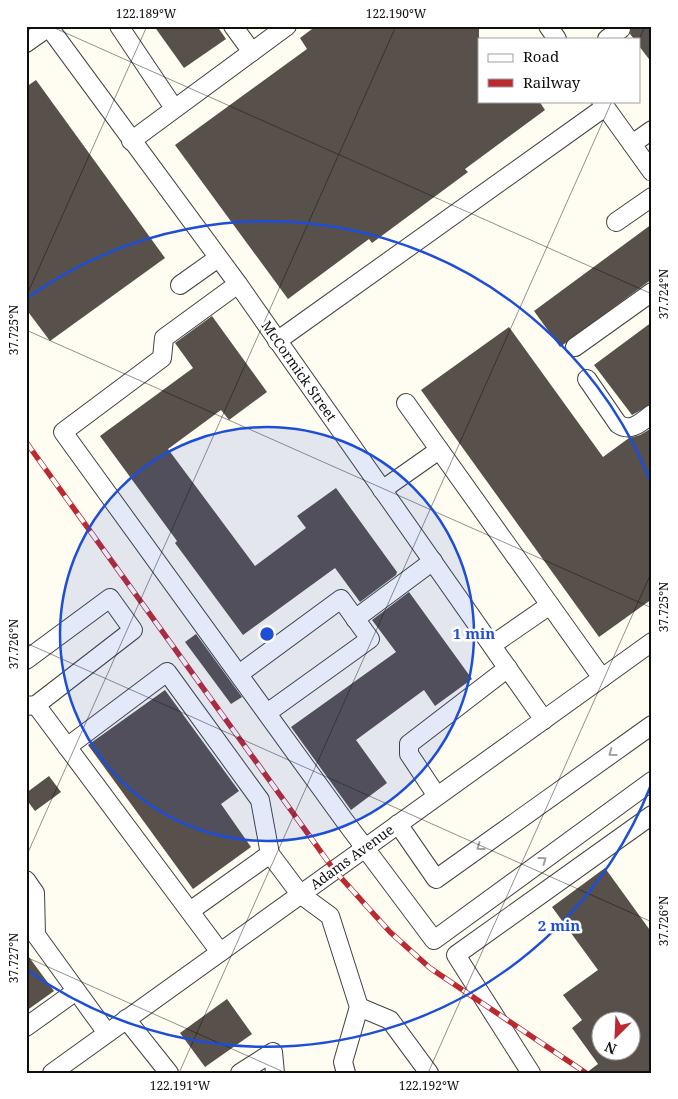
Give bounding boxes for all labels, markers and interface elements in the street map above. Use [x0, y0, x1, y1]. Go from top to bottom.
text: 122.189°W [116, 5, 177, 22]
text: 122.190°W [366, 5, 427, 22]
legend [478, 38, 640, 102]
text: Road [523, 46, 559, 66]
text: Railway [523, 72, 581, 92]
text: 37.724°N [655, 269, 672, 319]
text: 37.725°N [5, 305, 22, 355]
street label: McCormick Street [258, 317, 341, 425]
text: 37.725°N [655, 582, 672, 632]
text: 37.726°N [5, 619, 22, 669]
text: 1 min [453, 623, 495, 643]
centre of rings [258, 625, 276, 643]
one-way arrow [608, 747, 618, 756]
street label: Adams Avenue [306, 820, 397, 893]
one-way arrow [476, 841, 486, 850]
one-way arrow [537, 857, 547, 866]
text: 37.726°N [655, 896, 672, 946]
text: 2 min [538, 915, 580, 935]
text: 37.727°N [5, 933, 22, 983]
north arrow [590, 1012, 640, 1062]
text: N [602, 1037, 619, 1059]
text: 122.191°W [150, 1077, 211, 1094]
text: 122.192°W [399, 1077, 460, 1094]

